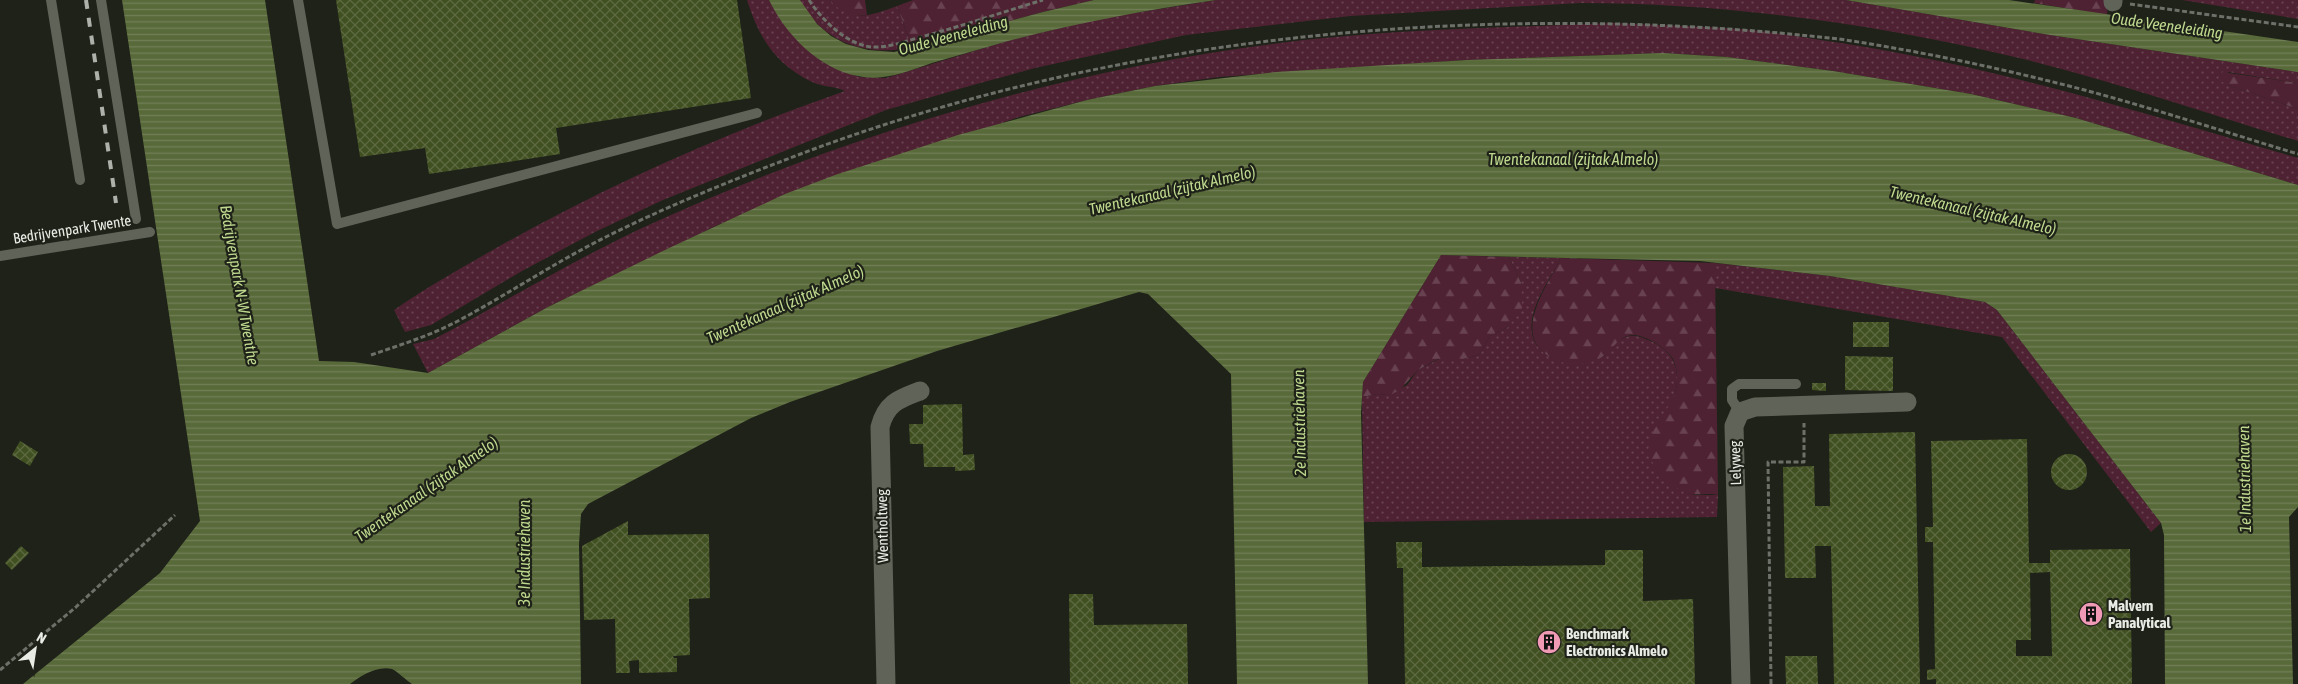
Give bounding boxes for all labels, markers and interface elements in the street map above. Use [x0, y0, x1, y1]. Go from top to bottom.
water label: Oude Veeneleiding [2110, 8, 2224, 43]
water label: Oude Veeneleiding [896, 12, 1010, 59]
water label: Twentekanaal (zijtak Almelo) [1488, 150, 1658, 169]
water label: Twentekanaal (zijtak Almelo) [1087, 162, 1257, 219]
water label: Twentekanaal (zijtak Almelo) [1888, 182, 2058, 239]
water label: Bedrijvenpark N-W Twenthe [216, 204, 263, 367]
street label: Bedrijvenpark Twente [12, 211, 132, 247]
water label: Twentekanaal (zijtak Almelo) [704, 261, 867, 348]
water label: 2e Industriehaven [1289, 369, 1309, 477]
water label: 1e Industriehaven [2234, 425, 2254, 533]
water label: Twentekanaal (zijtak Almelo) [351, 433, 502, 546]
street label: Lelyweg [1726, 440, 1744, 486]
street label: Wentholtweg [873, 489, 891, 563]
water label: 3e Industriehaven [515, 499, 533, 607]
place label: Malvern Panalytical [2108, 597, 2172, 631]
building icon: Malvern Panalytical [2078, 601, 2104, 627]
north arrow [10, 624, 60, 674]
place label: Benchmark Electronics Almelo [1566, 625, 1668, 659]
text: N [34, 629, 49, 647]
building icon: Benchmark Electronics Almelo [1536, 629, 1562, 655]

